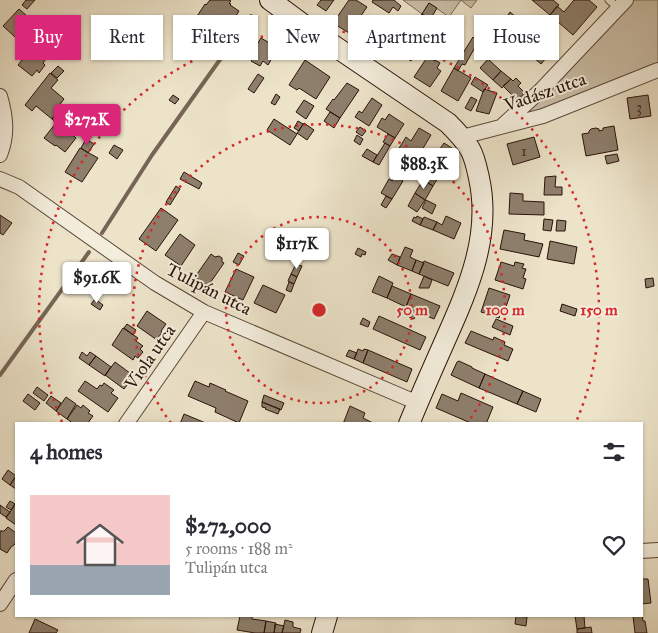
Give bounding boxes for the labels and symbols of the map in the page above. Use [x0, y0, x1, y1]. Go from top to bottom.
street label: Vadász utca [500, 68, 589, 117]
house number: 3 [636, 98, 642, 116]
pin: $272K [52, 104, 122, 146]
house number: 1 [521, 142, 527, 160]
pin: $88.3K [383, 148, 465, 190]
pin: $117K [262, 228, 332, 270]
street label: Tulipán utca [163, 258, 256, 320]
pin: $91.6K [56, 262, 138, 304]
centre of rings [310, 301, 328, 319]
text: 50 m [396, 301, 428, 319]
text: 100 m [485, 301, 525, 319]
text: 150 m [580, 301, 618, 319]
street label: Viola utca [119, 320, 180, 394]

